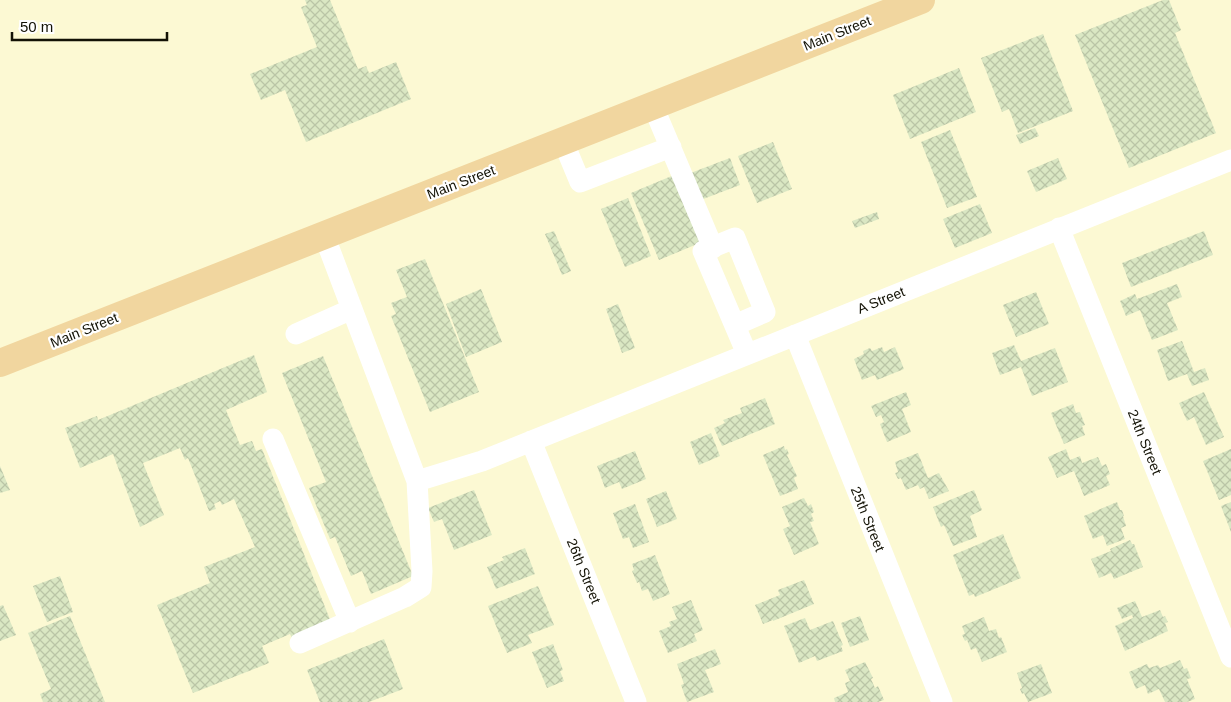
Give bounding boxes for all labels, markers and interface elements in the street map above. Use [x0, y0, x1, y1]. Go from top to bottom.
scale bar [12, 10, 168, 42]
street label: Main Street [801, 12, 873, 54]
text: 50 m [20, 18, 53, 35]
street label: Main Street [425, 162, 497, 202]
street label: A Street [855, 283, 907, 317]
street label: Main Street [48, 309, 120, 351]
street label: 24th Street [1125, 407, 1165, 477]
street label: 25th Street [848, 484, 888, 554]
street label: 26th Street [564, 536, 604, 606]

